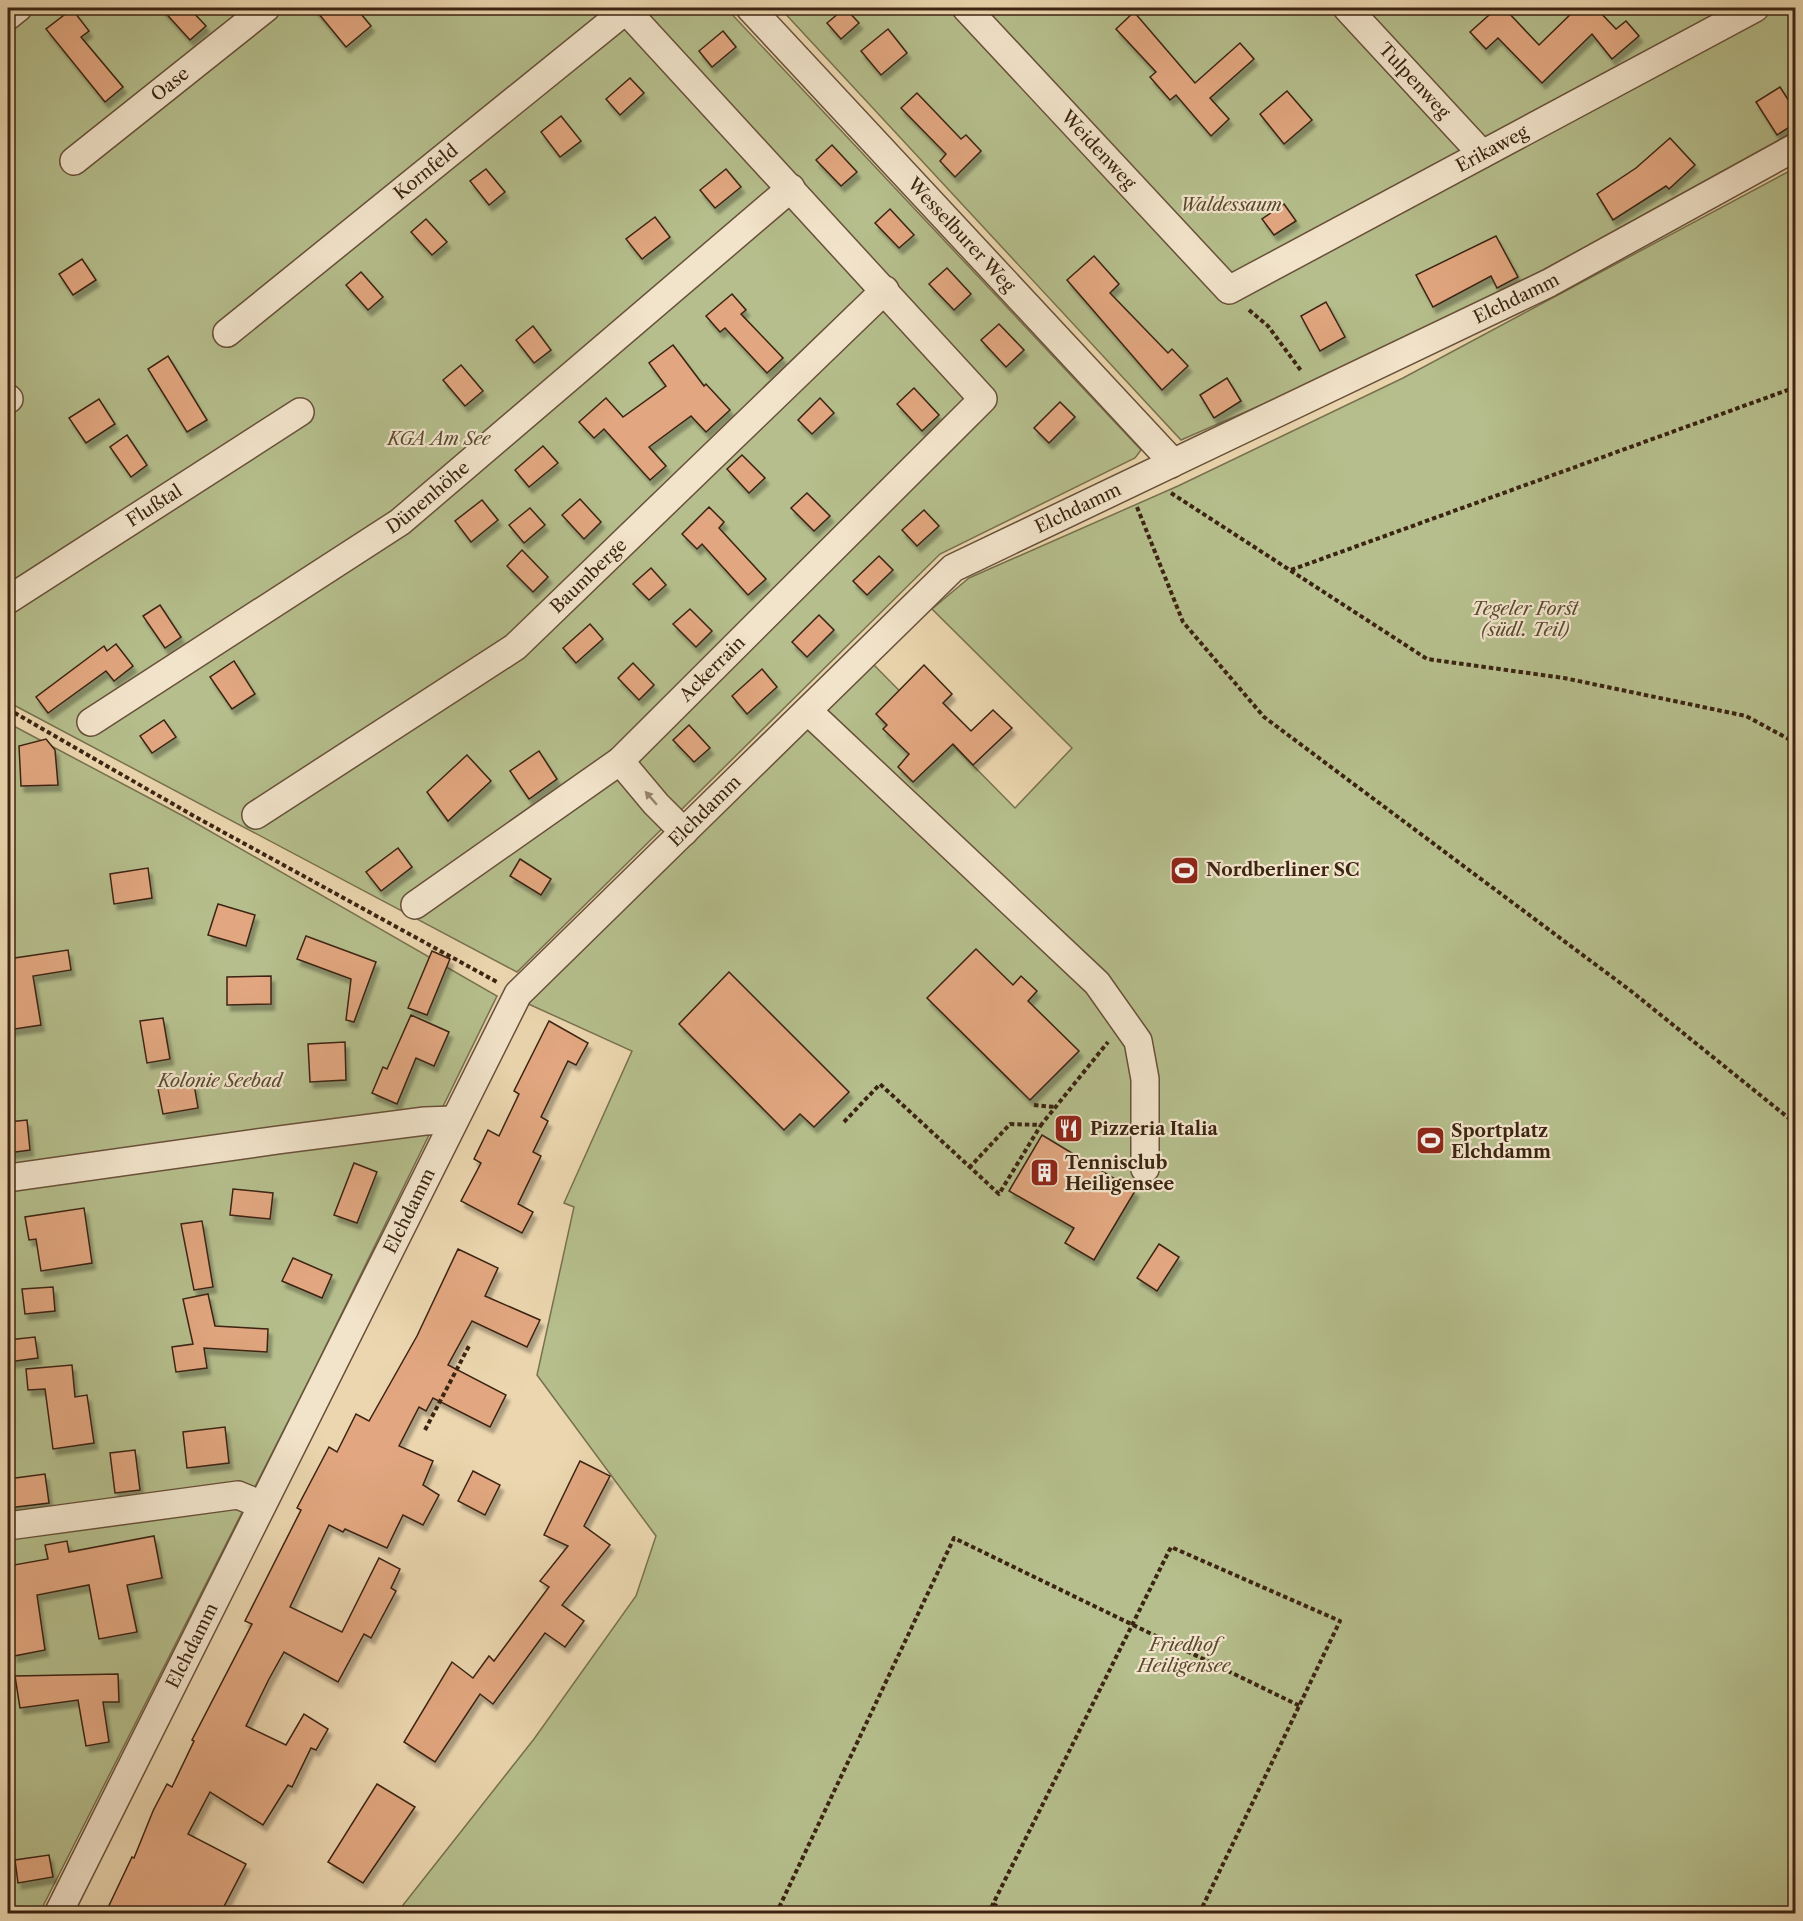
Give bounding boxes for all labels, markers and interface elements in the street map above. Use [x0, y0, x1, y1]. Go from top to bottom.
street label: Tulpenweg [1374, 38, 1455, 124]
street label: Oase [147, 63, 194, 106]
street label: Weidenweg [1056, 105, 1141, 194]
street label: Erikaweg [1452, 121, 1532, 177]
street label: Kornfeld [390, 139, 462, 204]
street label: Wesselburer Weg [902, 173, 1020, 297]
park label: Waldessaum [1180, 194, 1282, 216]
street label: Elchdamm [1470, 268, 1563, 328]
park label: KGA Am See [385, 428, 492, 450]
street label: Dünenhöhe [382, 457, 474, 539]
street label: Elchdamm [1032, 478, 1125, 538]
street label: Flußtal [122, 480, 186, 532]
street label: Baumberge [546, 534, 631, 618]
park label: Tegeler Forst (südl. Teil) [1472, 598, 1580, 641]
street label: Ackerrain [674, 632, 750, 707]
street label: Elchdamm [664, 771, 746, 851]
one-way arrow [645, 791, 658, 806]
sports icon: Nordberliner SC [1169, 854, 1201, 886]
place label: Nordberliner SC [1206, 859, 1360, 881]
park label: Kolonie Seebad [156, 1070, 284, 1092]
restaurant icon: Pizzeria Italia [1053, 1113, 1085, 1145]
place label: Pizzeria Italia [1090, 1118, 1218, 1140]
place label: Sportplatz Elchdamm [1451, 1120, 1551, 1163]
sports icon: Sportplatz Elchdamm [1414, 1125, 1446, 1157]
place label: Tennisclub Heiligensee [1065, 1152, 1174, 1195]
building icon: Tennisclub Heiligensee [1028, 1157, 1060, 1189]
street label: Elchdamm [379, 1164, 440, 1257]
street label: Elchdamm [162, 1599, 223, 1692]
park label: Friedhof Heiligensee [1136, 1634, 1232, 1677]

